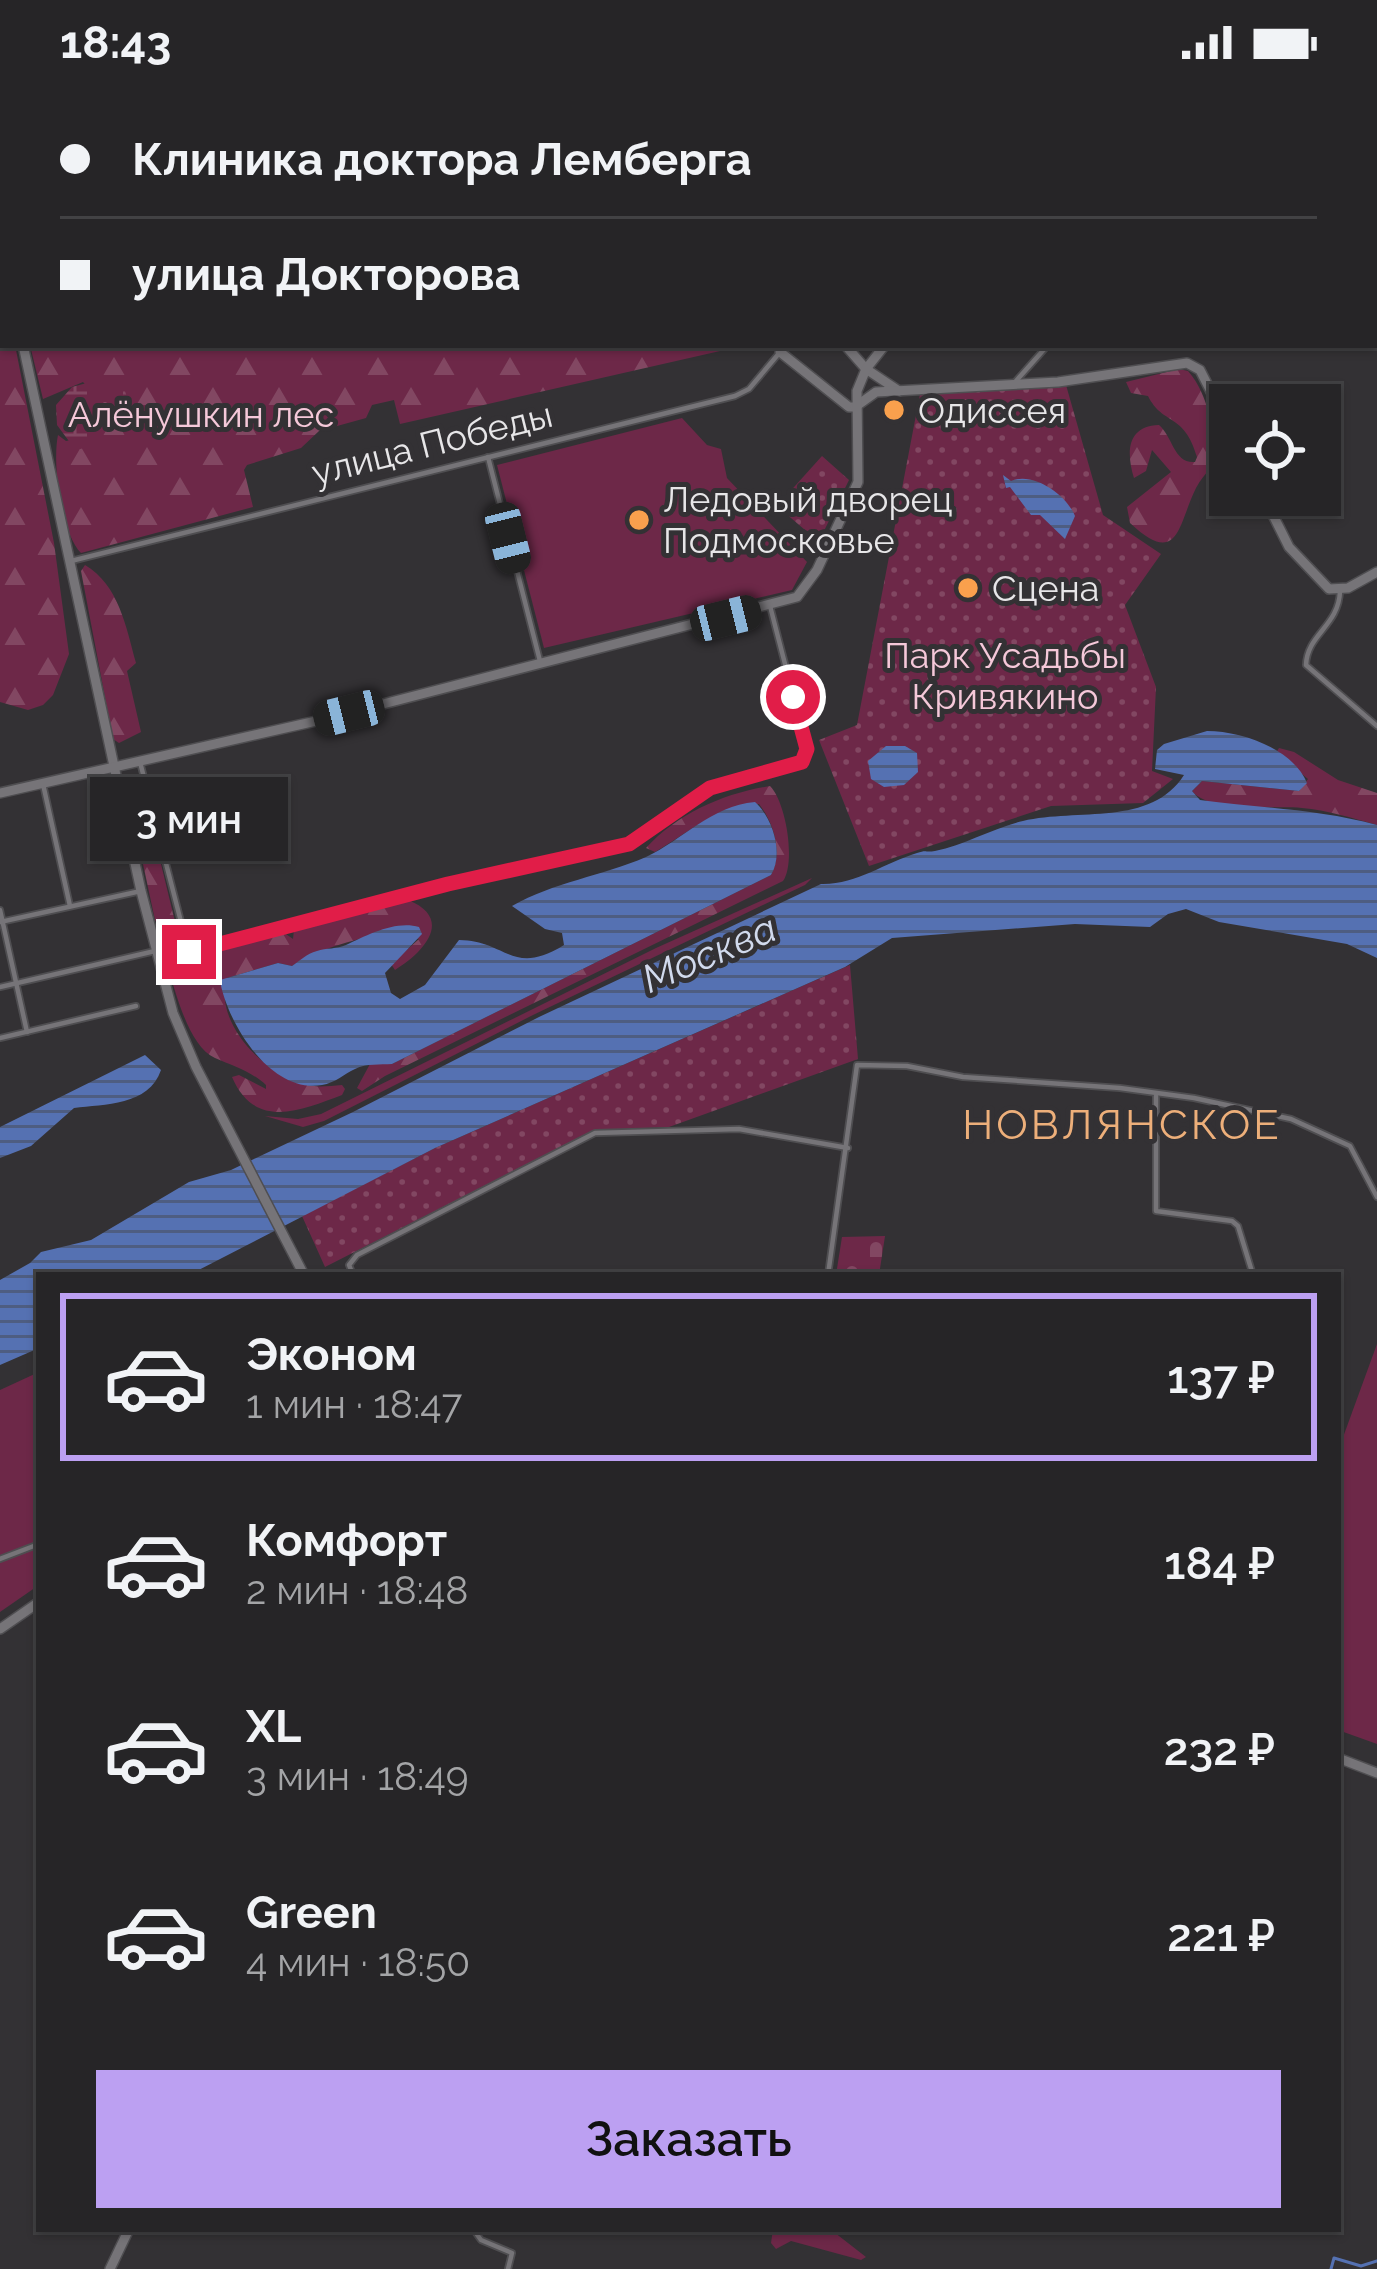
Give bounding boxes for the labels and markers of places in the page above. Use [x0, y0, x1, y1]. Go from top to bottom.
place label: Одиссея [918, 389, 1066, 431]
marker: Одиссея [881, 397, 907, 423]
place label: Ледовый дворец Подмосковье [663, 478, 953, 561]
marker: Ледовый дворец Подмосковье [626, 507, 652, 533]
place label: Сцена [992, 567, 1099, 609]
marker: Сцена [955, 575, 981, 601]

